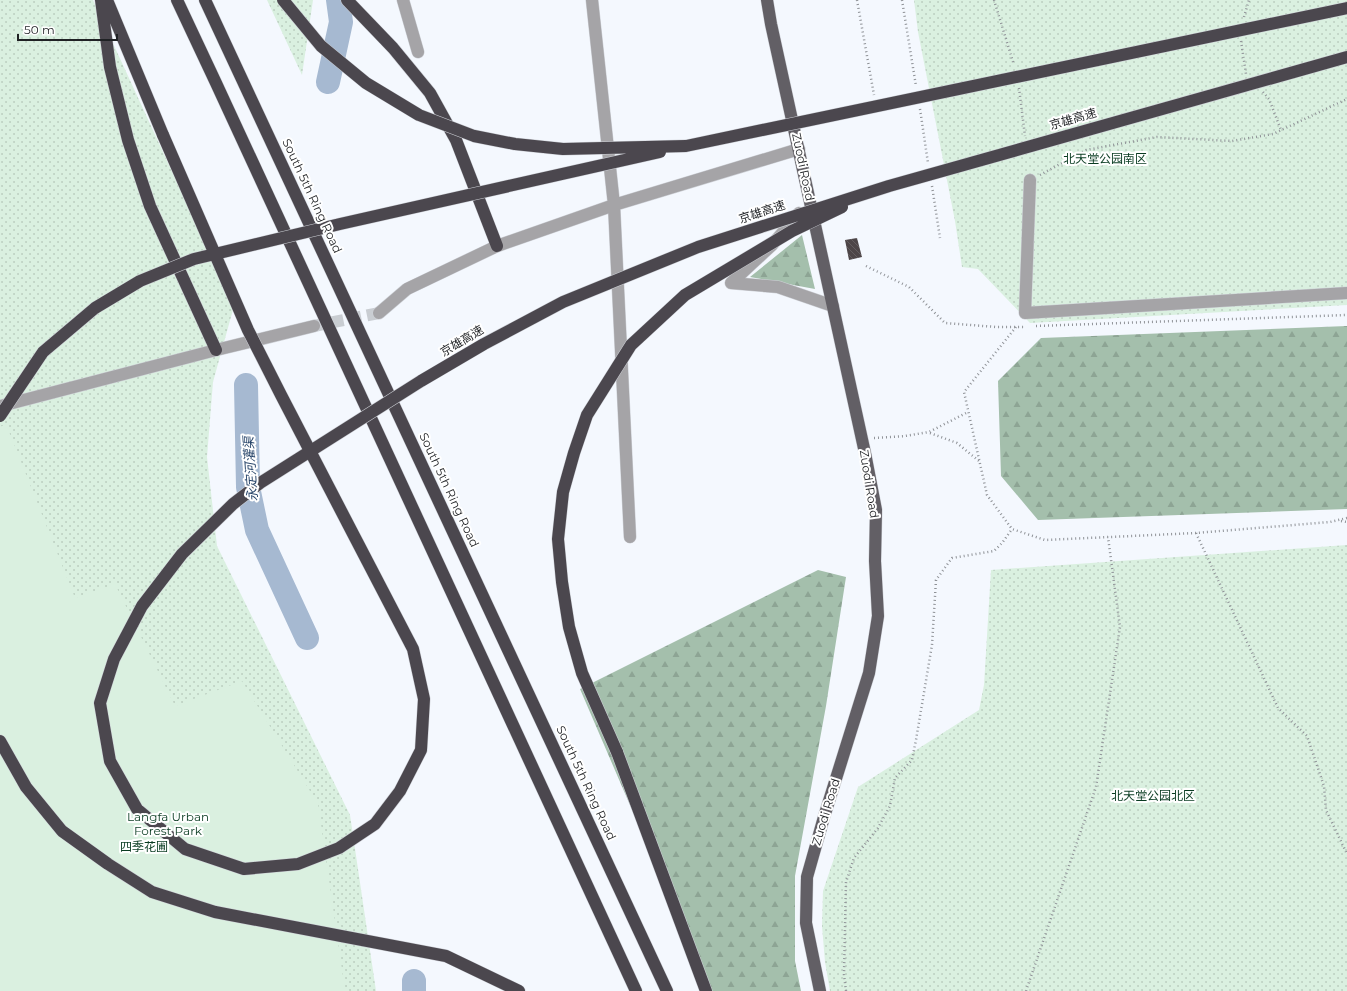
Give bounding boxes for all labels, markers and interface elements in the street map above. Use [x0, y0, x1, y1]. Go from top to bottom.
scale bar [18, 16, 117, 42]
text: 50 m [24, 22, 55, 37]
street label: 京雄高速 [1048, 105, 1098, 132]
street label: Zuodi Road [789, 131, 818, 202]
street label: South 5th Ring Road [279, 136, 346, 256]
park label: 北天堂公园南区 [1063, 151, 1147, 166]
street label: 京雄高速 [737, 197, 787, 226]
street label: 京雄高速 [437, 322, 486, 359]
street label: South 5th Ring Road [416, 430, 483, 550]
water label: 永定河灌渠 [240, 434, 260, 502]
street label: Zuodi Road [857, 449, 882, 519]
street label: South 5th Ring Road [553, 723, 620, 843]
street label: Zuodi Road [808, 777, 843, 847]
park label: 北天堂公园北区 [1111, 788, 1195, 803]
park label: Langfa Urban Forest Park [127, 809, 209, 838]
park label: 四季花圃 [120, 839, 168, 854]

